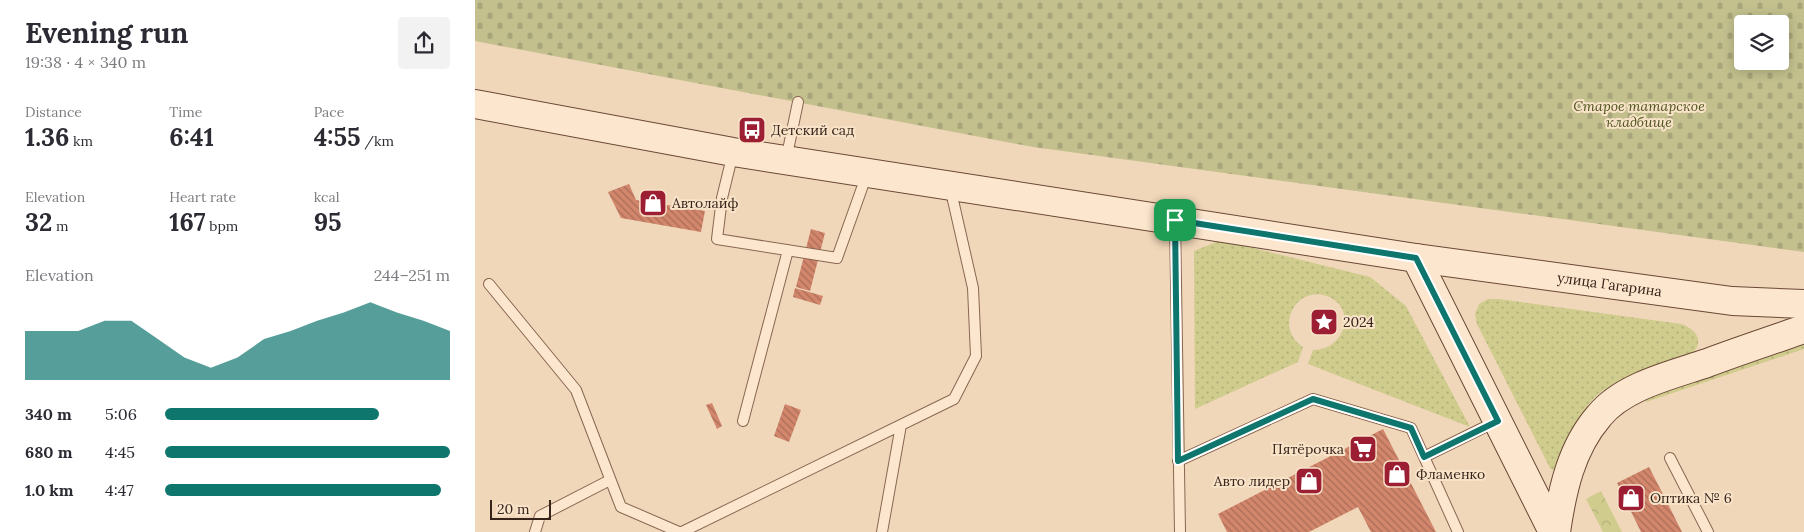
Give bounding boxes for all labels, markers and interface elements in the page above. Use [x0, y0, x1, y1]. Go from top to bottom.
text: Evening run [25, 15, 188, 51]
map controls [1734, 15, 1789, 70]
button: layers [1734, 15, 1789, 70]
button: share [398, 17, 450, 69]
text: 19:38 · 4 × 340 m [25, 52, 146, 72]
park label: Старое татарское кладбище [1573, 97, 1705, 131]
text: Distance [25, 103, 82, 121]
text: Time [169, 103, 202, 121]
text: Pace [314, 103, 344, 121]
bus stop icon: Детский сад [737, 115, 767, 145]
text: 1.36 [25, 121, 69, 153]
text: 6:41 [169, 121, 214, 153]
text: 4:55 [314, 121, 361, 153]
place label: Детский сад [771, 121, 854, 139]
text: km [69, 132, 93, 150]
text: /km [361, 132, 394, 150]
text: Elevation [25, 188, 85, 206]
text: Heart rate [169, 188, 236, 206]
text: kcal [314, 188, 340, 206]
shop icon: Автолайф [638, 188, 668, 218]
place label: Автолайф [671, 194, 738, 212]
pin [1154, 199, 1196, 241]
text: 32 [25, 206, 52, 238]
text: 167 [169, 206, 206, 238]
text: 95 [314, 206, 342, 238]
icon: arrive [1161, 206, 1189, 234]
text: m [52, 217, 69, 235]
text: bpm [206, 217, 238, 235]
text: Elevation [25, 265, 94, 285]
text: 244–251 m [374, 265, 450, 285]
street label: улица Гагарина [1556, 268, 1663, 300]
place icon: 2024 [1309, 307, 1339, 337]
place label: 2024 [1343, 313, 1374, 331]
text: 340 m [25, 404, 72, 424]
text: 5:06 [105, 404, 137, 424]
supermarket icon: Пятёрочка [1348, 434, 1378, 464]
place label: Пятёрочка [1272, 440, 1344, 458]
text: 680 m [25, 442, 72, 462]
text: 4:45 [105, 442, 135, 462]
shop icon: Фламенко [1382, 459, 1412, 489]
place label: Фламенко [1416, 465, 1485, 483]
shop icon: Авто лидер [1294, 466, 1324, 496]
place label: Авто лидер [1213, 472, 1290, 490]
text: 1.0 km [25, 480, 74, 500]
text: 4:47 [105, 480, 134, 500]
shop icon: Оптика № 6 [1616, 483, 1646, 513]
place label: Оптика № 6 [1650, 489, 1732, 507]
scale bar [490, 497, 551, 520]
text: 20 m [497, 500, 529, 518]

